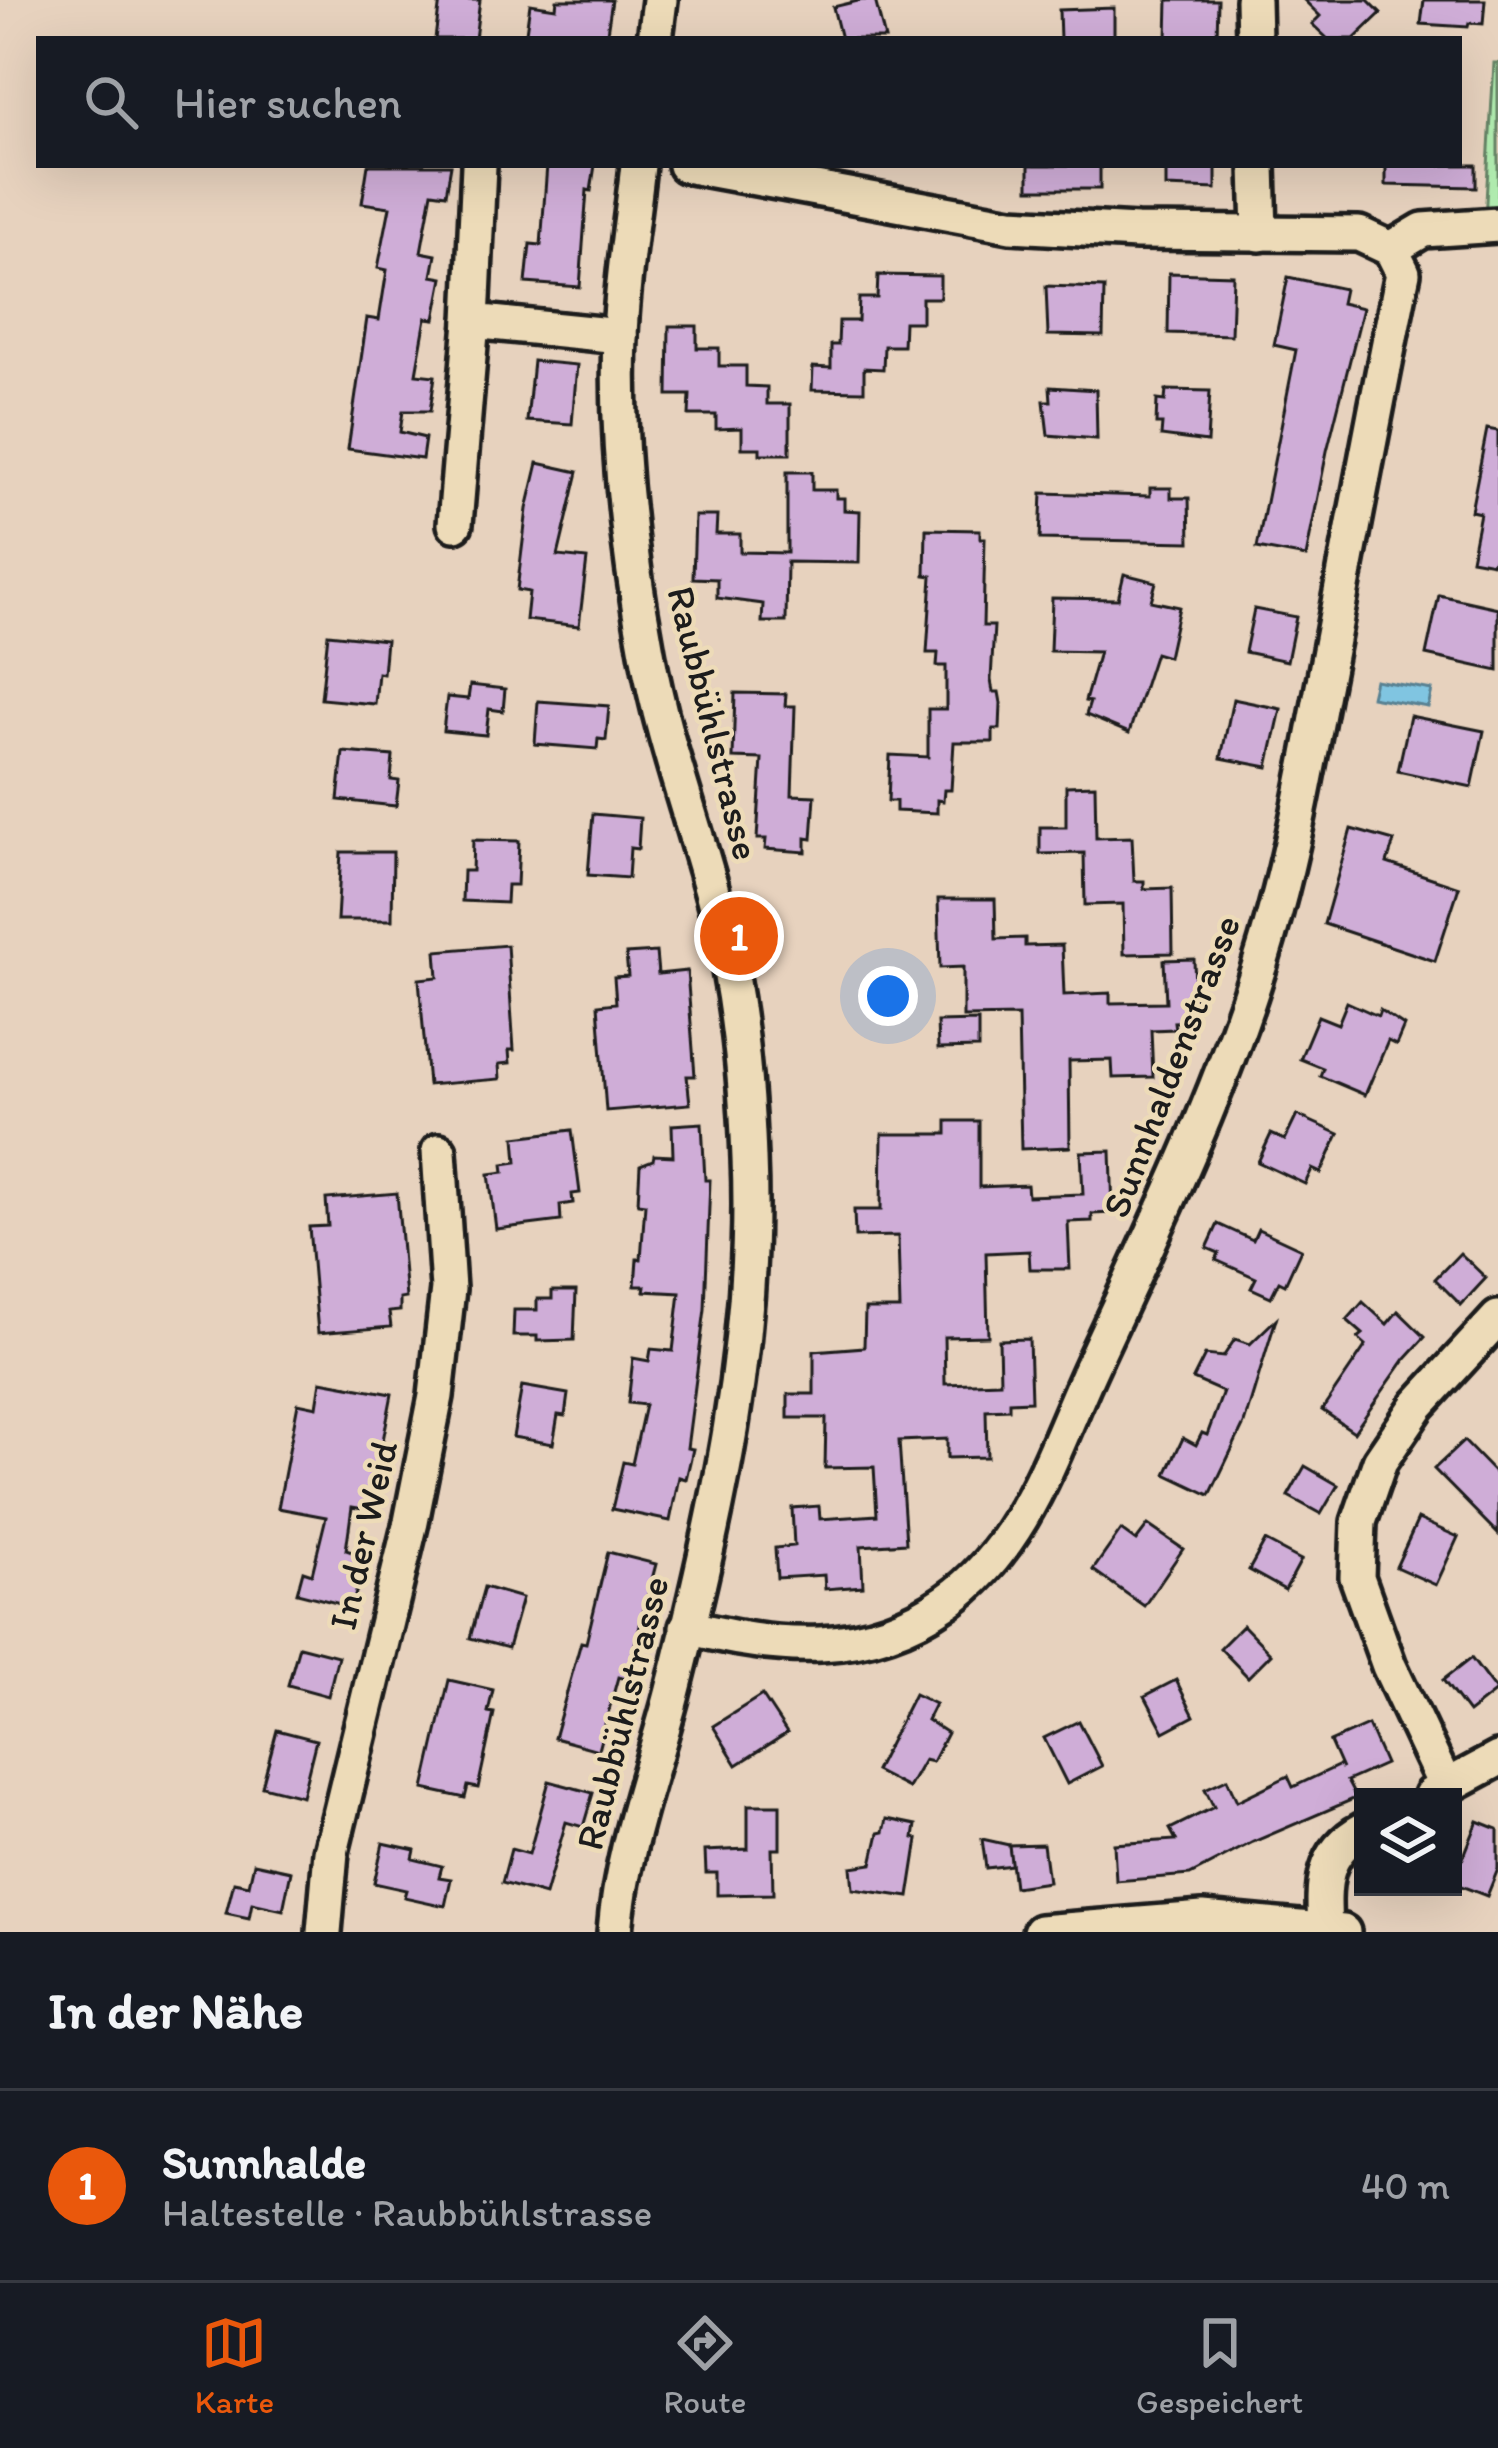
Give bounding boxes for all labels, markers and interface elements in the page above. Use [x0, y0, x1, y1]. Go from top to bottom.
search box [36, 36, 1462, 168]
icon: search [78, 69, 144, 135]
text: Hier suchen [174, 75, 402, 129]
street label: Raubbühlstrasse [657, 581, 771, 865]
pin: 1 [700, 891, 778, 981]
street label: Sunnhaldenstrasse [1092, 908, 1250, 1224]
your location [858, 966, 918, 1026]
street label: In der Weid [318, 1436, 408, 1634]
street label: Raubbühlstrasse [565, 1571, 679, 1855]
map controls [1354, 1788, 1462, 1896]
button: layers [1354, 1788, 1462, 1896]
text: In der Nähe [48, 1980, 303, 2041]
text: Sunnhalde [162, 2135, 366, 2189]
text: 1 [78, 2162, 96, 2209]
text: 40 m [1361, 2162, 1450, 2209]
text: Haltestelle · Raubbühlstrasse [162, 2189, 652, 2236]
tab: Karte [195, 2310, 274, 2421]
tab: Route [664, 2310, 747, 2421]
tab: Gespeichert [1136, 2310, 1303, 2421]

